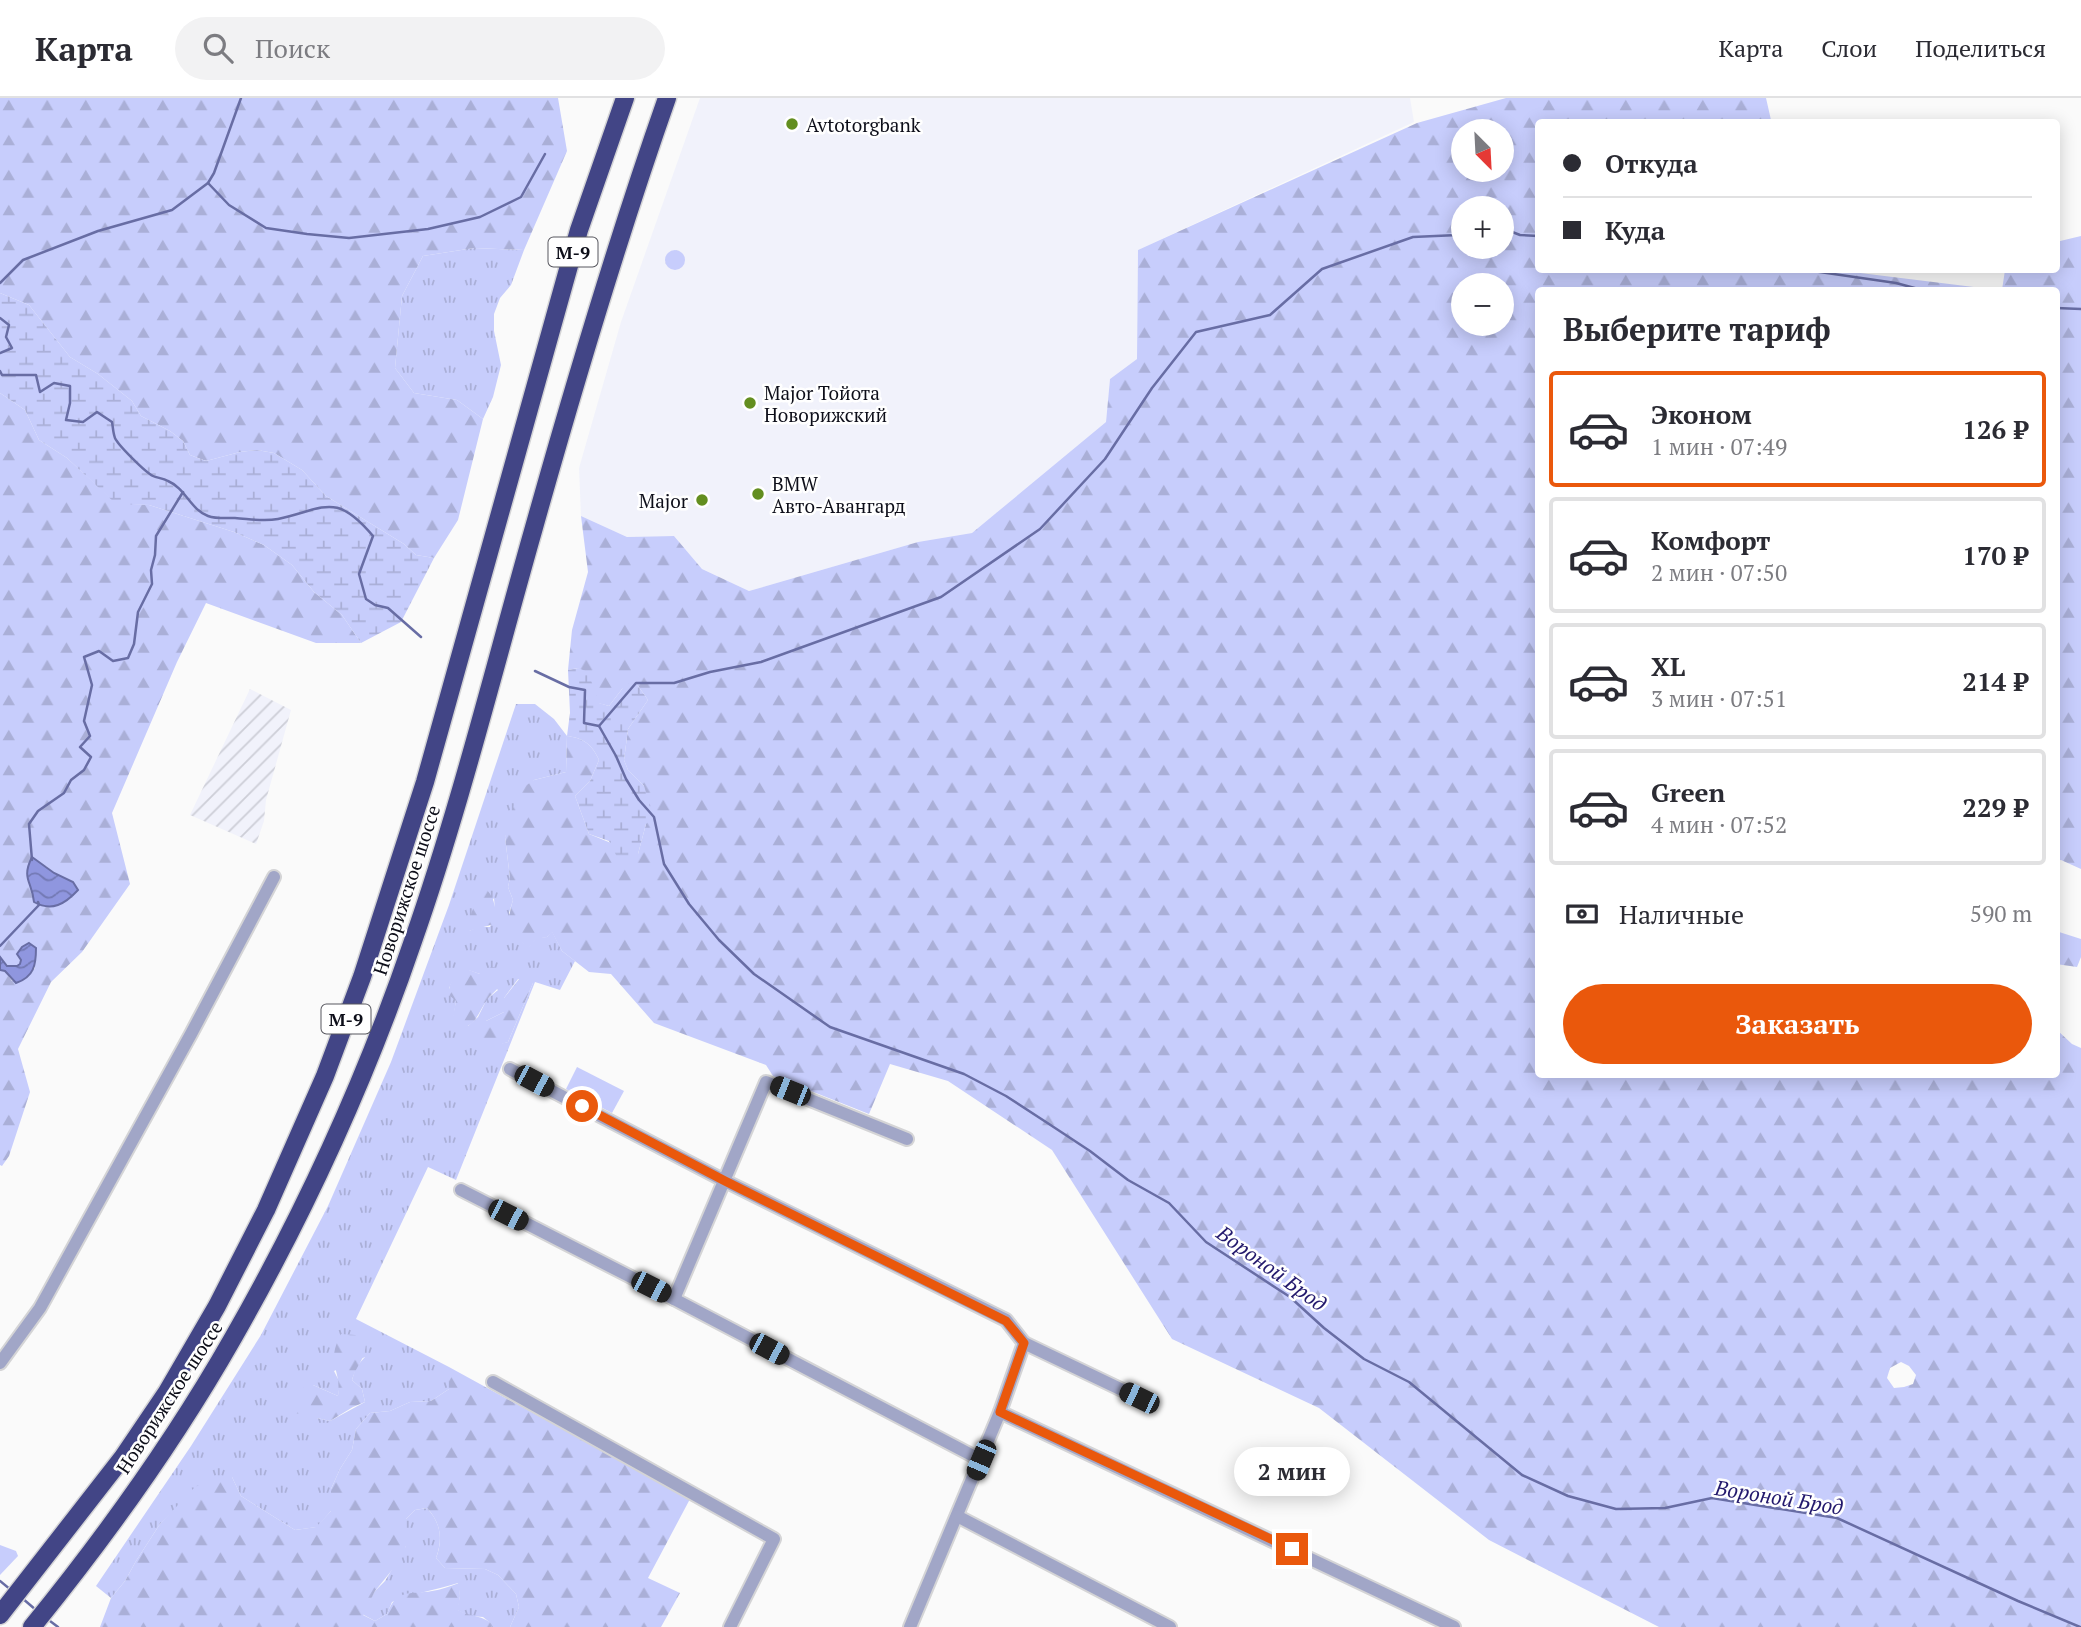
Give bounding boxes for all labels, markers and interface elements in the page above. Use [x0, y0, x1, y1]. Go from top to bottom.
search box [175, 17, 665, 80]
text: Карта [35, 27, 133, 70]
icon: search [199, 29, 237, 67]
text: Поиск [255, 31, 330, 65]
text: Карта [1718, 32, 1783, 64]
text: Слои [1821, 32, 1877, 64]
text: Поделиться [1915, 32, 2046, 64]
place label: Avtotorgbank [806, 112, 921, 137]
marker: Avtotorgbank [784, 116, 800, 132]
north arrow [1451, 119, 1514, 182]
map controls [1451, 119, 1514, 336]
text: Откуда [1605, 146, 1698, 180]
button: + [1451, 196, 1514, 259]
text: Куда [1605, 213, 1665, 247]
road number: М-9 [548, 238, 598, 266]
button: − [1451, 273, 1514, 336]
text: Выберите тариф [1563, 308, 1831, 350]
place label: Major Тойота Новорижский [764, 380, 887, 427]
marker: Major Тойота Новорижский [742, 395, 758, 411]
text: Эконом [1651, 397, 1752, 431]
icon: car [1567, 398, 1630, 461]
text: 126 ₽ [1962, 412, 2028, 446]
text: 1 мин · 07:49 [1651, 431, 1787, 462]
place label: BMW Авто-Авангард [772, 471, 906, 518]
marker: BMW Авто-Авангард [750, 486, 766, 502]
place label: Major [639, 488, 689, 513]
marker: Major [694, 492, 710, 508]
text: Комфорт [1651, 523, 1770, 557]
icon: car [1567, 524, 1630, 587]
text: 170 ₽ [1962, 538, 2028, 572]
text: 2 мин · 07:50 [1651, 557, 1787, 588]
text: XL [1651, 649, 1685, 683]
icon: car [1567, 650, 1630, 713]
text: 214 ₽ [1962, 664, 2028, 698]
text: 3 мин · 07:51 [1651, 683, 1787, 714]
text: Green [1651, 775, 1725, 809]
icon: car [1567, 776, 1630, 839]
text: 229 ₽ [1962, 790, 2028, 824]
street label: Новорижское шоссе [367, 802, 445, 978]
text: 4 мин · 07:52 [1651, 809, 1787, 840]
icon: cash [1563, 895, 1601, 933]
text: Наличные [1619, 897, 1744, 931]
text: 590 m [1970, 898, 2032, 929]
button: Заказать [1563, 984, 2032, 1064]
road number: М-9 [322, 1004, 370, 1034]
car [511, 1062, 558, 1100]
car [767, 1073, 814, 1109]
route start [566, 1090, 598, 1122]
car [485, 1196, 532, 1234]
water label: Вороной Брод [1211, 1218, 1333, 1318]
car [628, 1268, 675, 1306]
street label: Новорижское шоссе [110, 1316, 228, 1478]
car [746, 1330, 793, 1368]
car [1116, 1379, 1163, 1417]
car [964, 1437, 999, 1483]
callout: 2 мин [1234, 1448, 1350, 1496]
text: 2 мин [1258, 1456, 1326, 1487]
water label: Вороной Брод [1712, 1473, 1846, 1521]
route end [1276, 1533, 1308, 1565]

